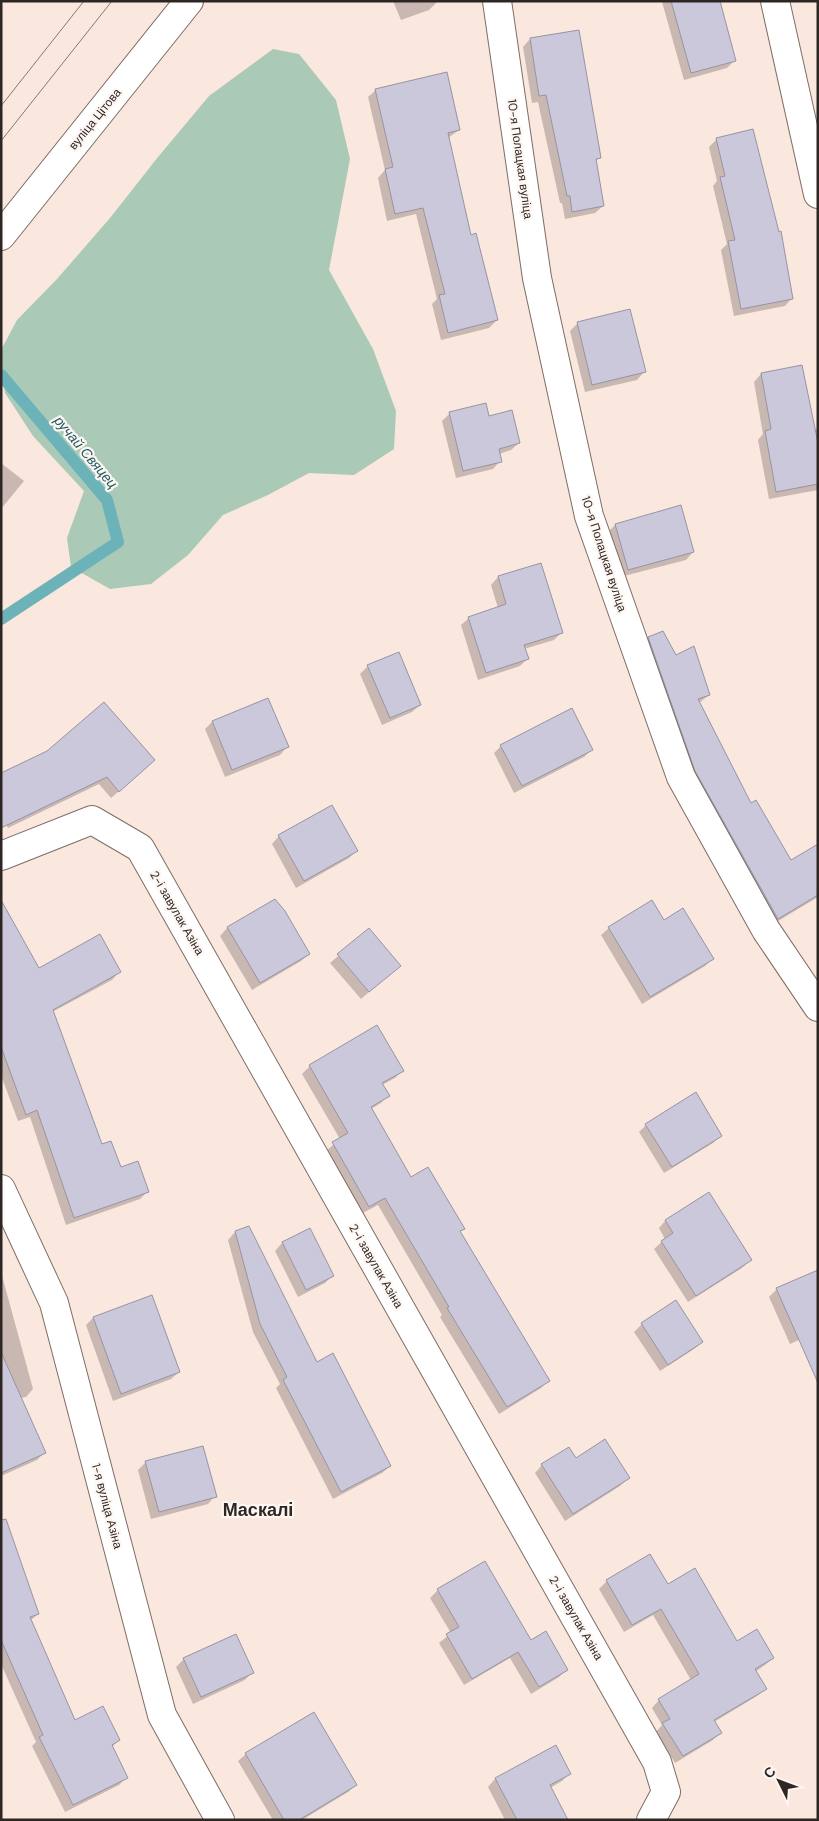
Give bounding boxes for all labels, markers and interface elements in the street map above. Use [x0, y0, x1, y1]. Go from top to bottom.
street label: вуліца Цітова [65, 85, 125, 153]
street label: 10-я Полацкая вуліца [504, 98, 536, 220]
water label: ручай Свяцец [50, 411, 122, 492]
street label: 10-я Полацкая вуліца [578, 494, 630, 614]
street label: 2-і завулак Азіна [146, 868, 208, 958]
street label: 2-і завулак Азіна [345, 1221, 407, 1311]
street label: 1-я вуліца Азіна [88, 1462, 126, 1551]
district label: Маскалі [223, 1498, 293, 1522]
street label: 2-і завулак Азіна [545, 1573, 607, 1663]
north arrow [754, 1756, 804, 1806]
text: С [759, 1763, 779, 1782]

